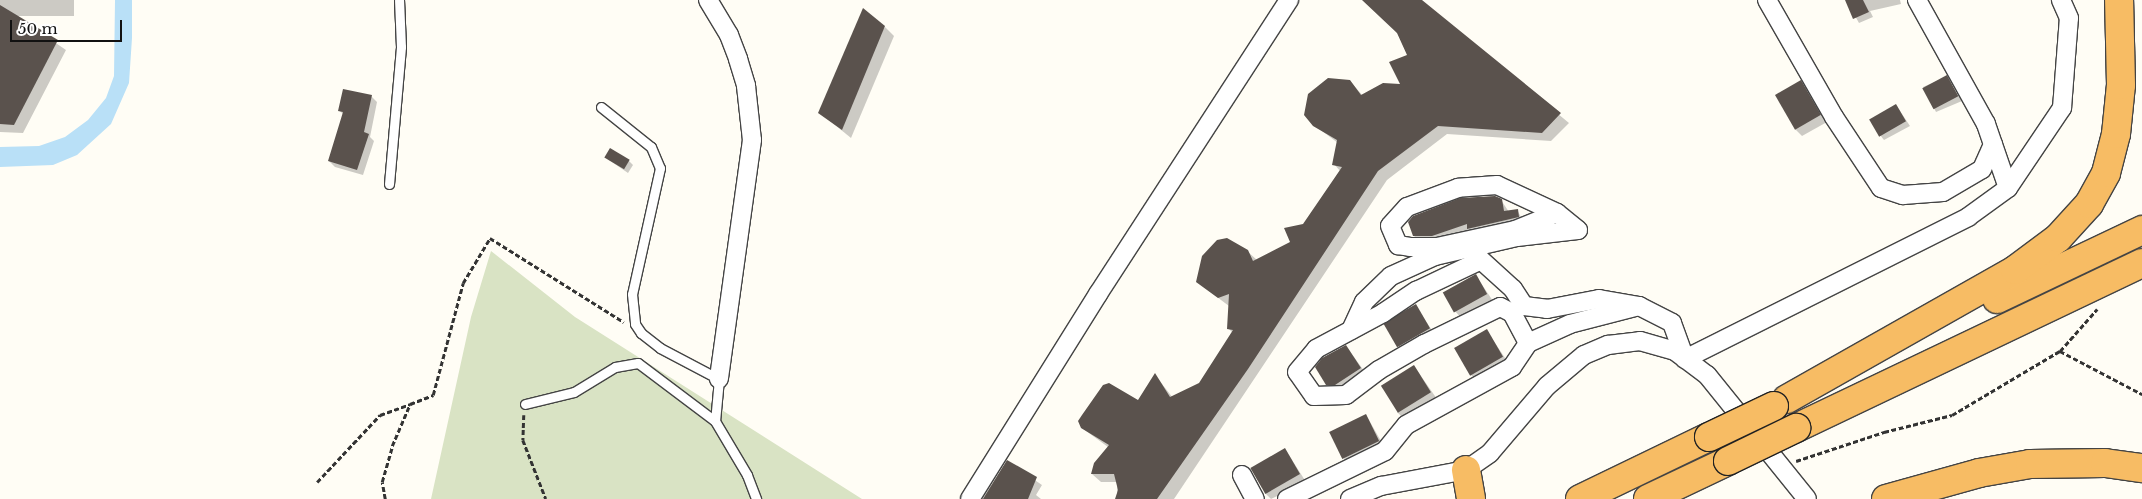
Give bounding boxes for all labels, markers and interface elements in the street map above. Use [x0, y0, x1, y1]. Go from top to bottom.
scale bar [12, 10, 125, 42]
text: 50 m [18, 19, 58, 38]

